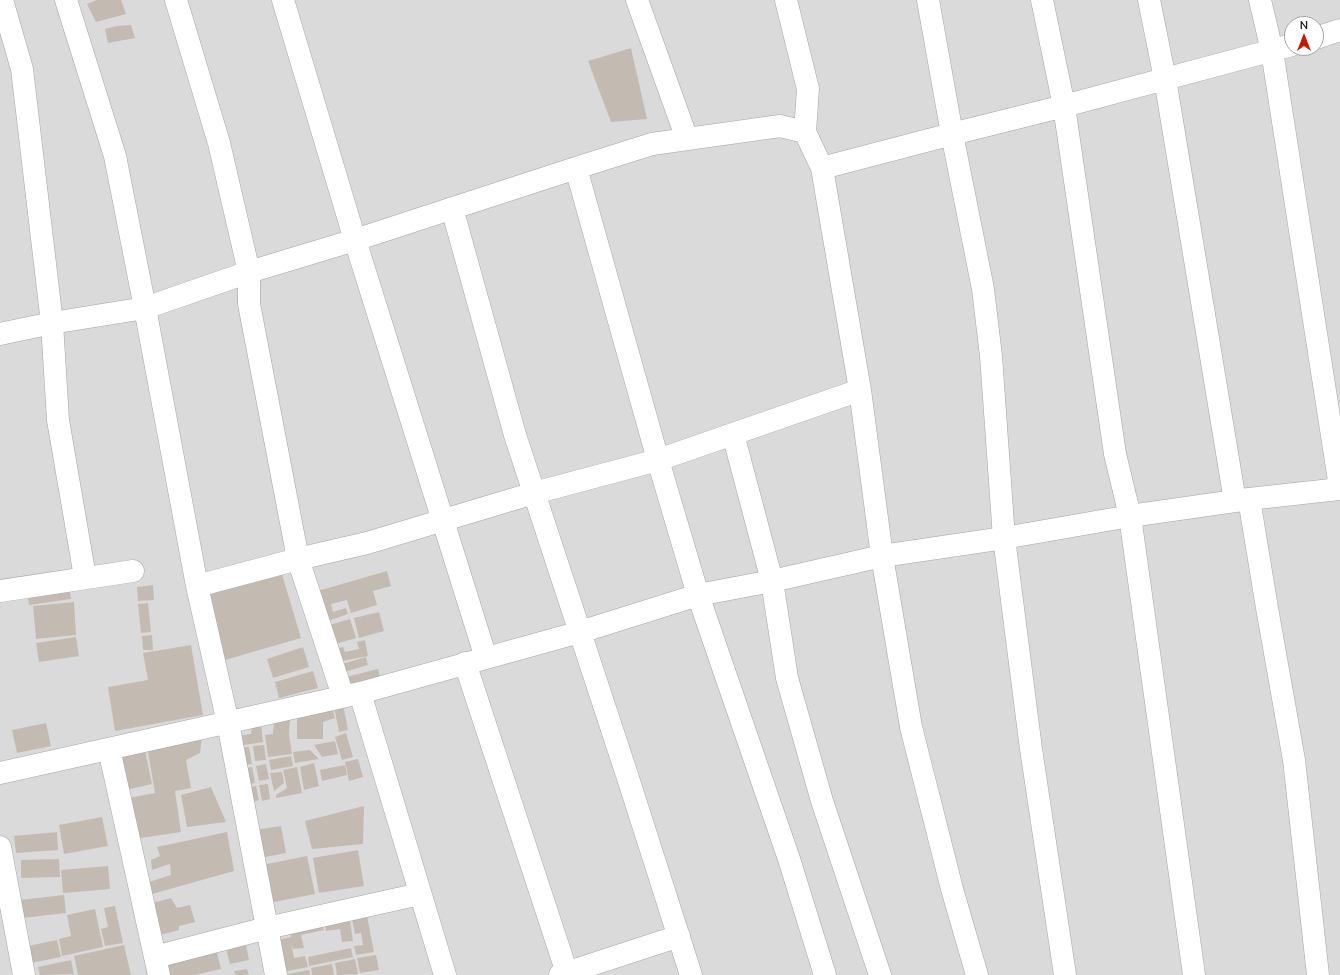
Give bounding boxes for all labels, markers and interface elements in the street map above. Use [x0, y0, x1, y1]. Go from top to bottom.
north arrow [1284, 16, 1324, 56]
text: N [1300, 18, 1308, 32]

